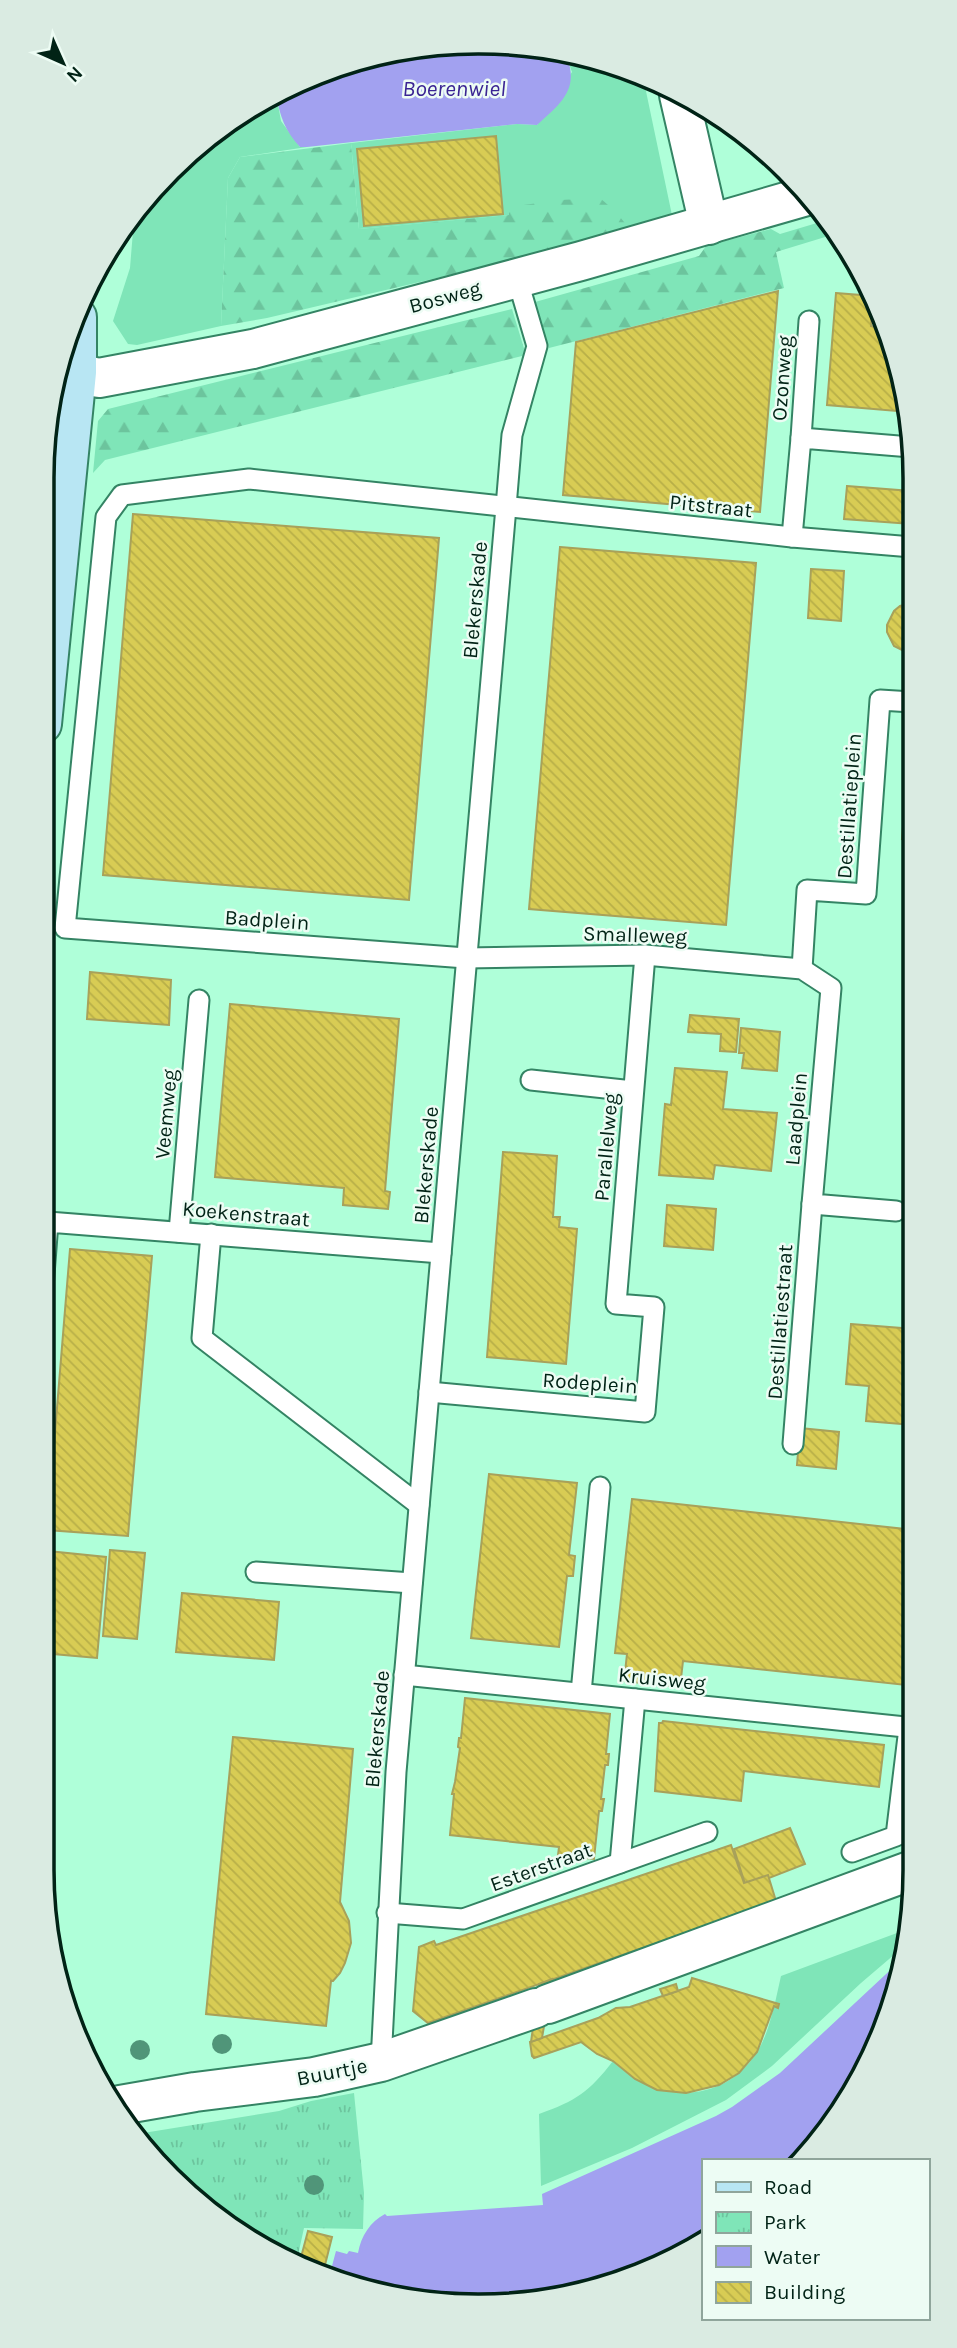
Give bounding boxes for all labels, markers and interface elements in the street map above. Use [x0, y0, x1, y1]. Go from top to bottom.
north arrow [28, 28, 98, 98]
text: N [62, 62, 87, 87]
water label: Boerenwiel [402, 75, 506, 102]
street label: Bosweg [406, 276, 484, 318]
street label: Ozonweg [767, 334, 797, 421]
street label: Pitstraat [668, 490, 754, 522]
street label: Blekerskade [458, 540, 492, 660]
street label: Destillatieplein [832, 732, 866, 880]
street label: Badplein [224, 905, 310, 935]
street label: Smalleweg [582, 921, 688, 949]
street label: Veemweg [150, 1068, 182, 1160]
street label: Laadplein [780, 1071, 812, 1167]
street label: Parallelweg [589, 1092, 623, 1202]
street label: Blekerskade [409, 1105, 443, 1225]
street label: Koekenstraat [181, 1196, 311, 1232]
street label: Destillatiestraat [763, 1243, 797, 1400]
street label: Rodeplein [542, 1368, 638, 1398]
street label: Kruisweg [617, 1662, 707, 1696]
street label: Blekerskade [360, 1669, 394, 1789]
street label: Esterstraat [487, 1837, 595, 1897]
street label: Buurtje [295, 2053, 369, 2091]
legend [702, 2159, 929, 2320]
text: Road [764, 2175, 812, 2199]
text: Park [764, 2210, 807, 2234]
text: Water [764, 2245, 820, 2269]
text: Building [764, 2280, 845, 2304]

